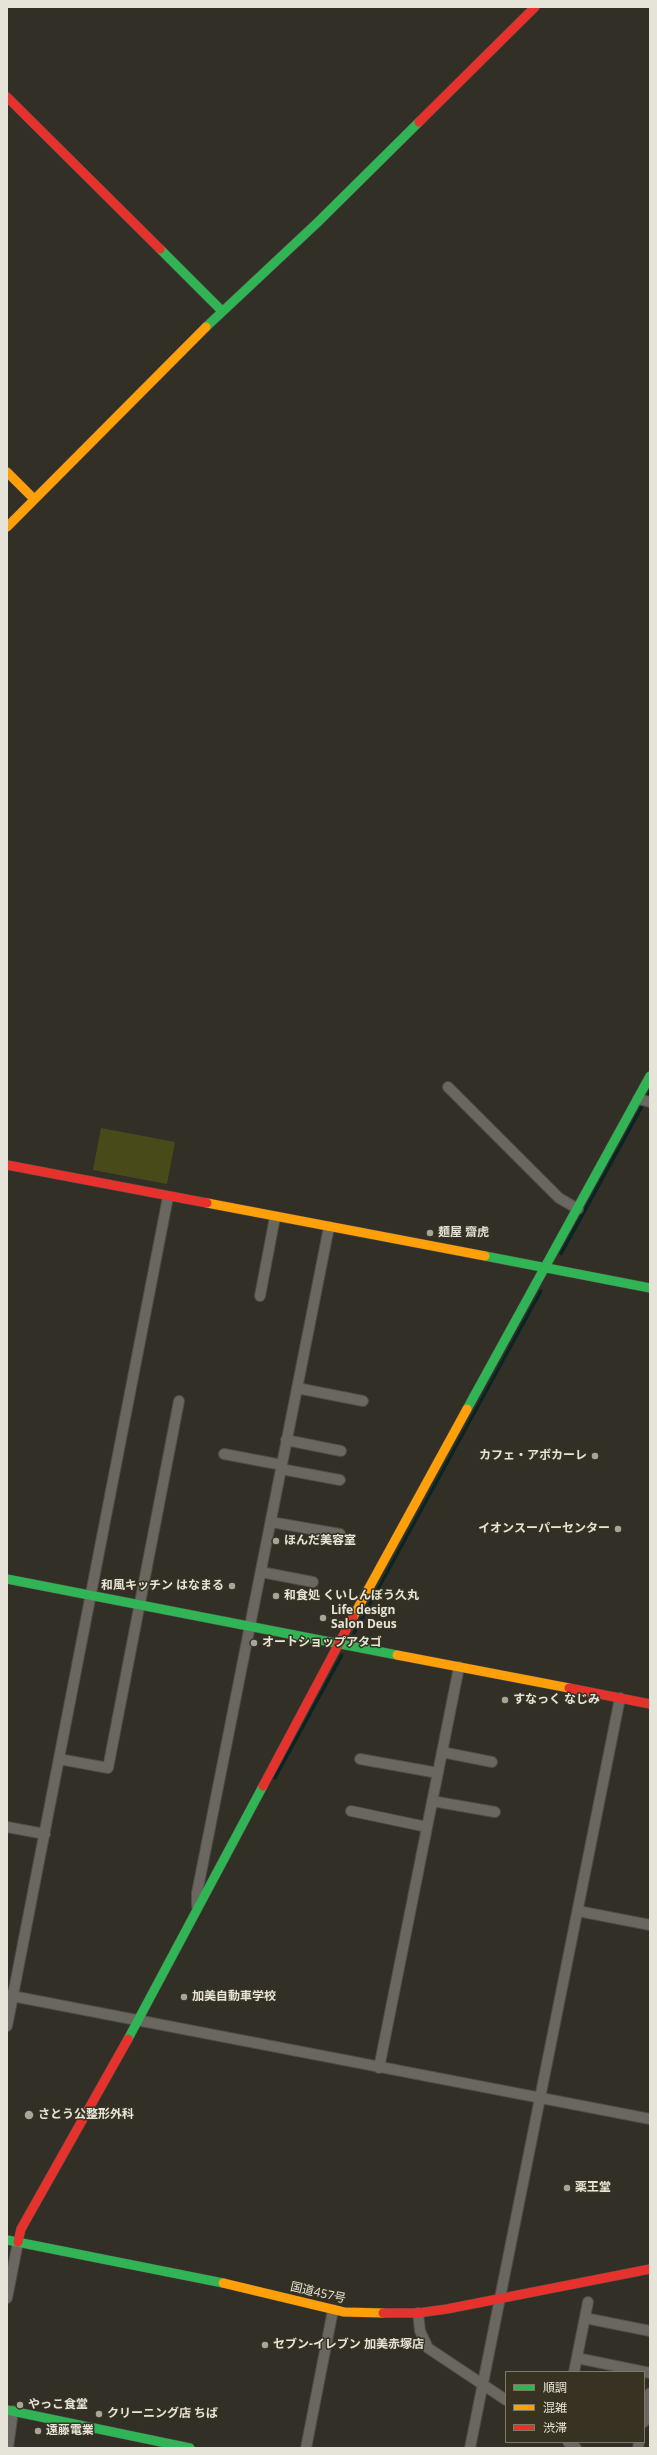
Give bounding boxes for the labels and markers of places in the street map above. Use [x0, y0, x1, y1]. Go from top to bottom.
place label: 麺屋 齋虎 [438, 1226, 489, 1240]
marker: 麺屋 齋虎 [425, 1228, 435, 1238]
place label: カフェ・アボカーレ [479, 1449, 587, 1463]
marker: カフェ・アボカーレ [590, 1451, 600, 1461]
place label: イオンスーパーセンター [478, 1522, 610, 1536]
marker: イオンスーパーセンター [613, 1524, 623, 1534]
place label: ほんだ美容室 [284, 1534, 356, 1548]
marker: ほんだ美容室 [271, 1536, 281, 1546]
place label: 和風キッチン はなまる [101, 1579, 224, 1593]
marker: 和風キッチン はなまる [227, 1581, 237, 1591]
place label: 和食処 くいしんぼう久丸 [284, 1589, 419, 1603]
marker: 和食処 くいしんぼう久丸 [271, 1591, 281, 1601]
place label: Life design Salon Deus [331, 1604, 397, 1632]
marker: Life design Salon Deus [318, 1613, 328, 1623]
place label: オートショップアタゴ [262, 1636, 382, 1650]
marker: オートショップアタゴ [249, 1638, 259, 1648]
place label: すなっく なじみ [513, 1693, 600, 1707]
marker: すなっく なじみ [500, 1695, 510, 1705]
place label: 加美自動車学校 [192, 1990, 276, 2004]
marker: 加美自動車学校 [179, 1992, 189, 2002]
place label: さとう公整形外科 [38, 2108, 134, 2122]
marker: さとう公整形外科 [23, 2109, 35, 2121]
place label: 薬王堂 [575, 2181, 611, 2195]
marker: 薬王堂 [562, 2183, 572, 2193]
place label: セブン-イレブン 加美赤塚店 [273, 2338, 424, 2352]
marker: セブン-イレブン 加美赤塚店 [260, 2340, 270, 2350]
place label: やっこ食堂 [28, 2398, 88, 2412]
marker: やっこ食堂 [15, 2400, 25, 2410]
place label: クリーニング店 ちば [107, 2407, 218, 2421]
marker: クリーニング店 ちば [94, 2409, 104, 2419]
place label: 遠藤電業 [46, 2424, 94, 2438]
marker: 遠藤電業 [33, 2426, 43, 2436]

